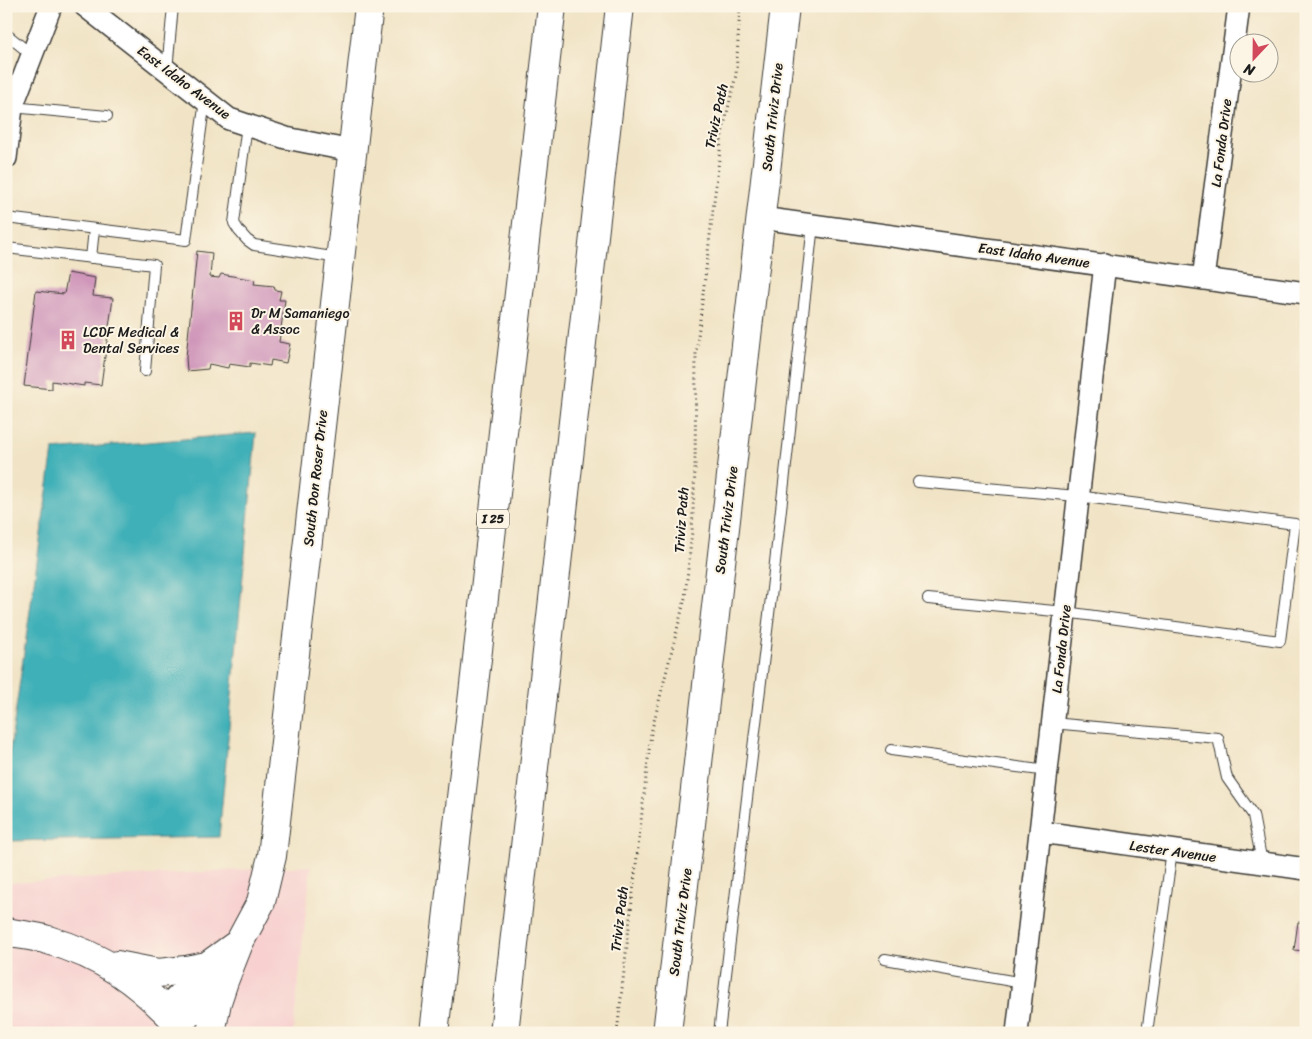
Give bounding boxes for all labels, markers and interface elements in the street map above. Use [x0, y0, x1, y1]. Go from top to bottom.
north arrow [1230, 32, 1280, 82]
street label: East Idaho Avenue [131, 39, 236, 126]
text: N [1240, 56, 1259, 83]
street label: South Triviz Drive [754, 61, 791, 172]
street label: Triviz Path [697, 81, 736, 151]
street label: La Fonda Drive [1204, 97, 1239, 189]
street label: East Idaho Avenue [977, 235, 1092, 276]
place label: Dr M Samaniego & Assoc [251, 301, 350, 342]
building icon: Dr M Samaniego & Assoc [225, 310, 247, 332]
place label: LCDF Medical & Dental Services [83, 320, 180, 361]
building icon: LCDF Medical & Dental Services [57, 329, 79, 351]
street label: South Don Roser Drive [296, 409, 335, 548]
street label: South Triviz Drive [707, 464, 746, 575]
street label: Triviz Path [667, 486, 696, 554]
road number: I 25 [477, 509, 509, 528]
street label: La Fonda Drive [1044, 603, 1079, 695]
street label: Lester Avenue [1128, 833, 1218, 870]
street label: South Triviz Drive [661, 866, 700, 977]
street label: Triviz Path [603, 885, 636, 953]

